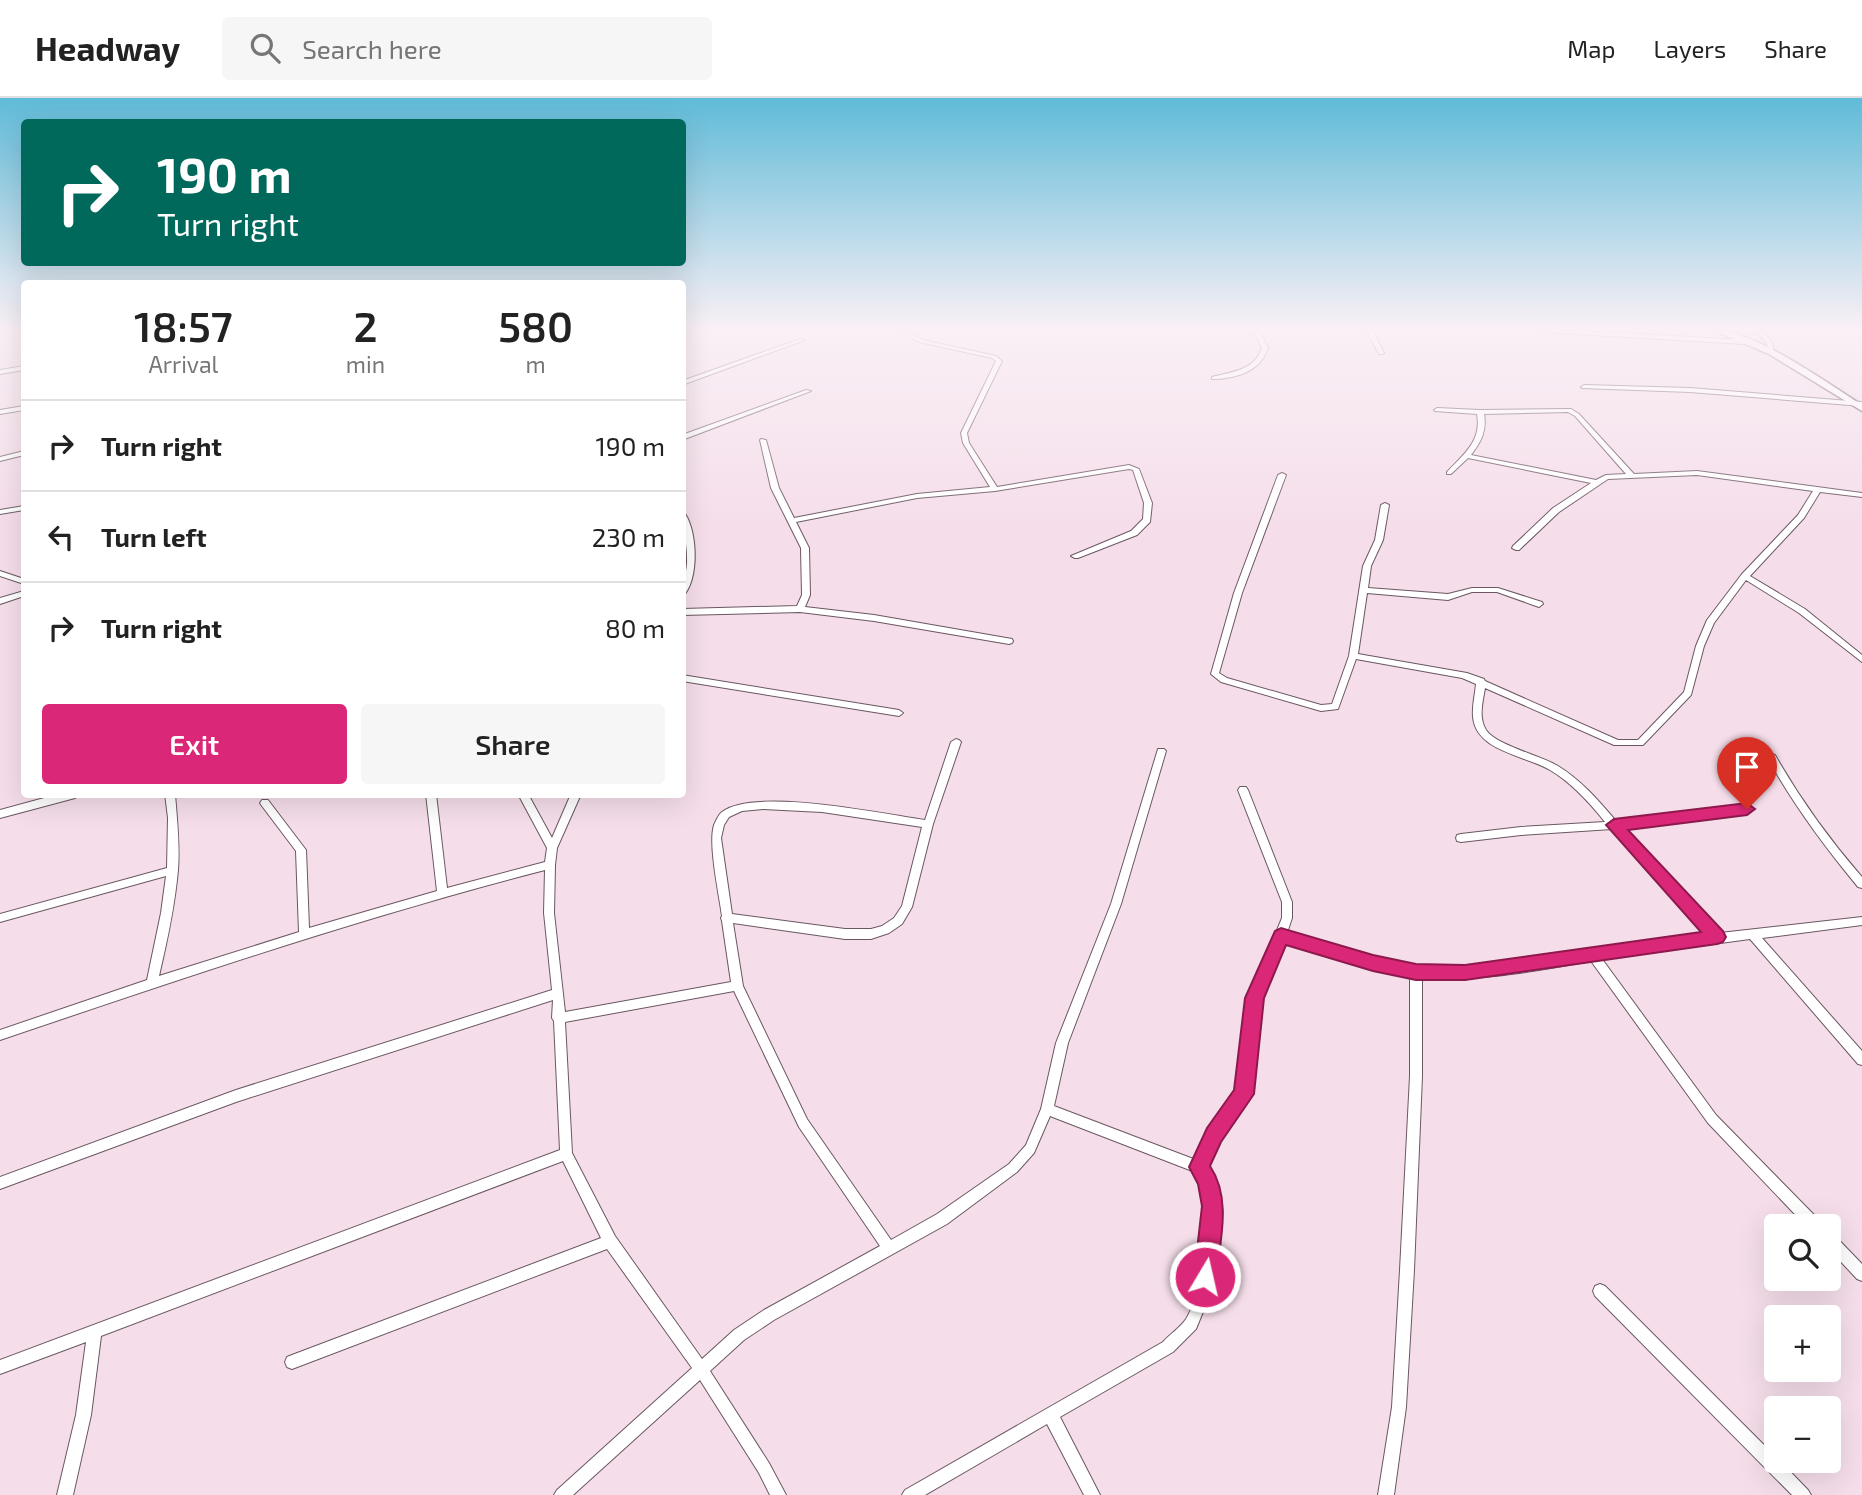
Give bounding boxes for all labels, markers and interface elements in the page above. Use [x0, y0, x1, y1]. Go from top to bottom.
search box [222, 17, 712, 80]
text: Headway [35, 28, 180, 68]
icon: search [246, 29, 284, 67]
text: Search here [302, 33, 442, 64]
text: Map [1567, 34, 1615, 63]
text: Layers [1653, 34, 1726, 63]
text: Share [1764, 34, 1827, 63]
text: 190 m [157, 144, 292, 203]
icon: right [42, 147, 133, 238]
text: Turn right [157, 204, 299, 242]
text: 18:57 [134, 300, 233, 350]
text: 2 [353, 300, 377, 350]
text: 580 [498, 300, 573, 350]
text: Arrival [148, 350, 218, 378]
text: min [346, 350, 385, 378]
text: m [525, 350, 546, 378]
icon: right [42, 427, 80, 465]
text: Turn right [101, 430, 222, 461]
text: 190 m [596, 430, 665, 461]
icon: left [42, 518, 80, 556]
text: Turn left [101, 521, 207, 552]
text: 230 m [592, 521, 665, 552]
icon: right [42, 609, 80, 647]
text: Turn right [101, 612, 222, 643]
text: 80 m [605, 612, 665, 643]
button: Exit [42, 704, 347, 784]
button: Share [361, 704, 665, 784]
pin [1717, 737, 1777, 809]
icon: arrive [1728, 748, 1766, 786]
map controls [1764, 1214, 1841, 1473]
button: search [1764, 1214, 1841, 1291]
position arrow [1168, 1240, 1242, 1314]
button: + [1764, 1305, 1841, 1382]
button: − [1764, 1396, 1841, 1473]

